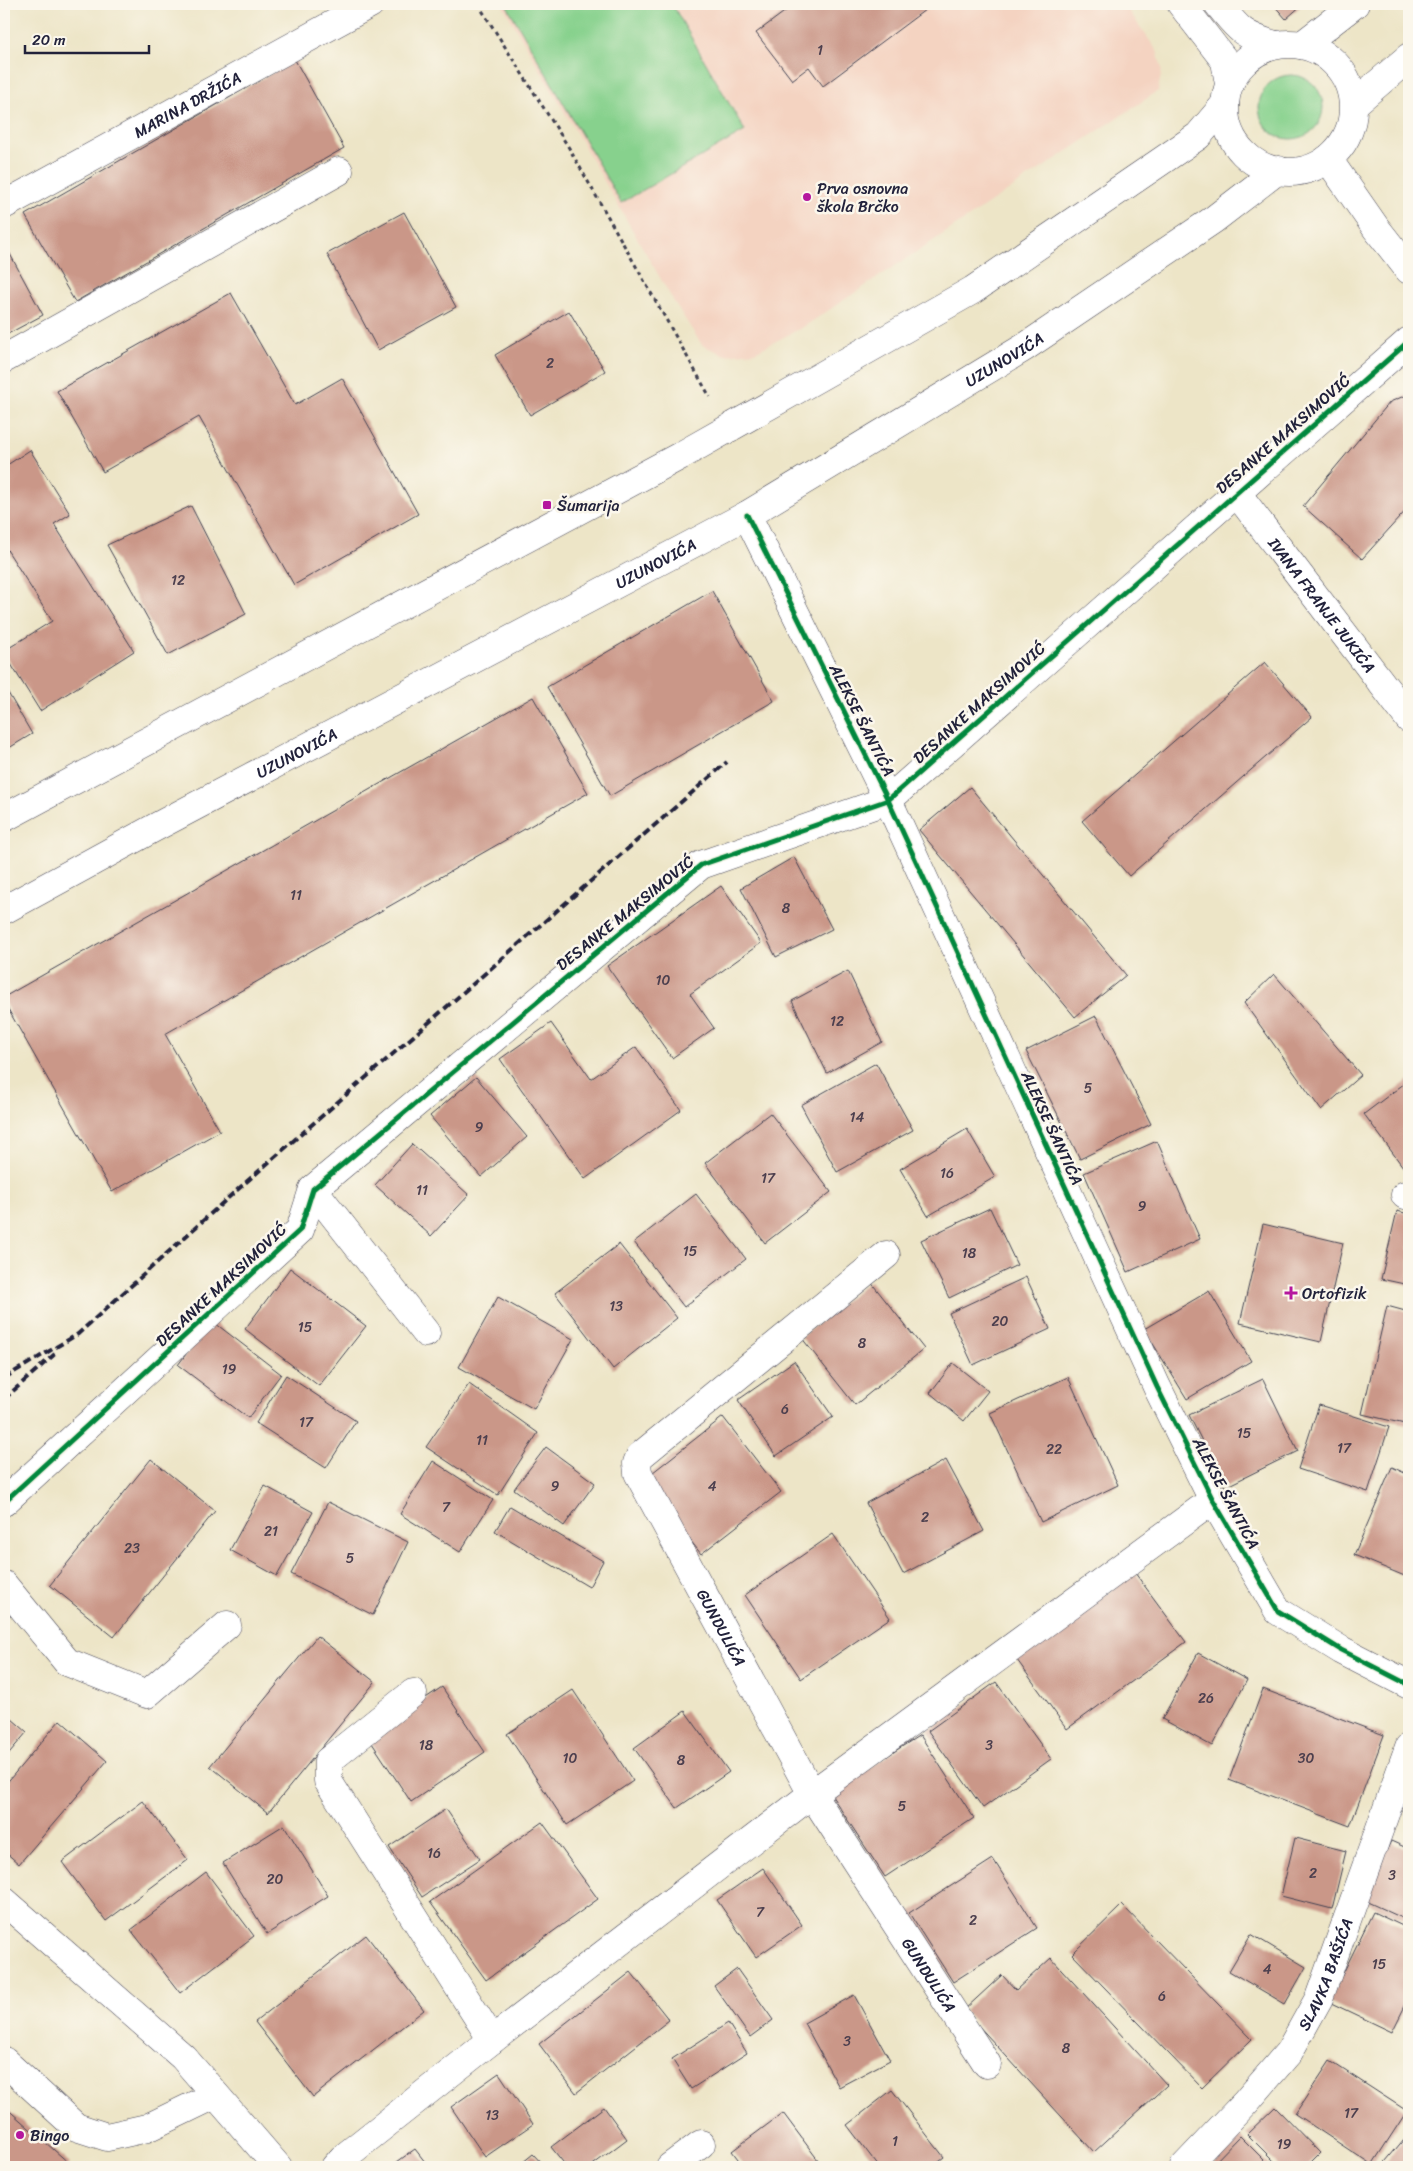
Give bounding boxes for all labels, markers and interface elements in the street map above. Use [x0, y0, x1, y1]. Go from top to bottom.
scale bar [25, 22, 149, 54]
text: 20 m [32, 27, 66, 53]
house number: 1 [817, 38, 823, 63]
street label: MARINA DRŽIĆA [128, 63, 247, 146]
place label: Prva osnovna škola Brčko [816, 174, 908, 221]
marker: Prva osnovna škola Brčko [801, 191, 813, 203]
street label: UZUNOVIĆA [959, 324, 1050, 395]
house number: 2 [546, 351, 554, 376]
street label: DESANKE MAKSIMOVIĆ [1209, 367, 1357, 501]
place label: Šumarija [557, 491, 620, 520]
marker: Šumarija [541, 499, 553, 511]
street label: UZUNOVIĆA [610, 530, 701, 597]
street label: IVANA FRANJE JUKIĆA [1260, 530, 1383, 679]
house number: 12 [171, 568, 185, 593]
street label: DESANKE MAKSIMOVIĆ [906, 635, 1052, 771]
street label: ALEKSE ŠANTIĆA [821, 657, 903, 782]
street label: UZUNOVIĆA [251, 719, 342, 786]
street label: DESANKE MAKSIMOVIĆ [549, 848, 701, 978]
house number: 11 [290, 883, 302, 908]
house number: 8 [782, 896, 791, 921]
house number: 10 [656, 968, 671, 993]
house number: 12 [830, 1009, 844, 1034]
street label: ALEKSE ŠANTIĆA [1012, 1065, 1091, 1190]
house number: 5 [1084, 1076, 1093, 1101]
house number: 14 [850, 1105, 865, 1130]
house number: 9 [475, 1115, 484, 1140]
house number: 16 [940, 1161, 954, 1186]
house number: 17 [761, 1166, 776, 1191]
house number: 11 [416, 1178, 428, 1203]
house number: 9 [1138, 1194, 1147, 1219]
street label: DESANKE MAKSIMOVIĆ [148, 1216, 294, 1354]
house number: 15 [683, 1239, 698, 1264]
house number: 18 [962, 1241, 977, 1266]
place label: Ortofizik [1302, 1279, 1367, 1308]
marker: Ortofizik [1284, 1286, 1298, 1300]
house number: 13 [609, 1294, 623, 1319]
house number: 20 [992, 1309, 1009, 1334]
house number: 15 [298, 1315, 313, 1340]
house number: 8 [858, 1331, 867, 1356]
house number: 19 [222, 1357, 237, 1382]
house number: 6 [781, 1397, 789, 1422]
house number: 17 [299, 1410, 314, 1435]
house number: 15 [1237, 1421, 1252, 1446]
house number: 11 [476, 1428, 488, 1453]
street label: ALEKSE ŠANTIĆA [1184, 1431, 1268, 1554]
house number: 17 [1337, 1436, 1352, 1461]
house number: 22 [1046, 1437, 1062, 1462]
house number: 9 [551, 1474, 560, 1499]
house number: 4 [708, 1474, 717, 1499]
house number: 7 [442, 1495, 451, 1520]
house number: 2 [921, 1505, 929, 1530]
house number: 21 [264, 1519, 278, 1544]
house number: 23 [124, 1536, 140, 1561]
house number: 5 [346, 1546, 355, 1571]
street label: GUNDULIĆA [689, 1583, 755, 1672]
house number: 26 [1198, 1686, 1214, 1711]
house number: 18 [419, 1733, 434, 1758]
house number: 3 [985, 1733, 993, 1758]
house number: 10 [563, 1746, 578, 1771]
house number: 30 [1298, 1746, 1314, 1771]
house number: 8 [677, 1748, 686, 1773]
house number: 5 [898, 1794, 907, 1819]
house number: 16 [427, 1841, 441, 1866]
house number: 2 [1309, 1861, 1317, 1886]
house number: 3 [1388, 1863, 1396, 1888]
house number: 20 [267, 1867, 284, 1892]
house number: 7 [756, 1900, 765, 1925]
house number: 2 [969, 1908, 977, 1933]
street label: SLAVKA BAŠIĆA [1289, 1914, 1361, 2036]
street label: GUNDULIĆA [894, 1931, 964, 2018]
house number: 15 [1372, 1952, 1387, 1977]
house number: 4 [1263, 1957, 1272, 1982]
house number: 6 [1158, 1984, 1166, 2009]
house number: 3 [843, 2029, 851, 2054]
house number: 8 [1062, 2036, 1071, 2061]
house number: 17 [1344, 2101, 1359, 2126]
house number: 13 [485, 2103, 499, 2128]
place label: Bingo [30, 2121, 69, 2150]
marker: Bingo [14, 2129, 26, 2141]
house number: 1 [892, 2129, 898, 2154]
house number: 19 [1277, 2132, 1292, 2157]

